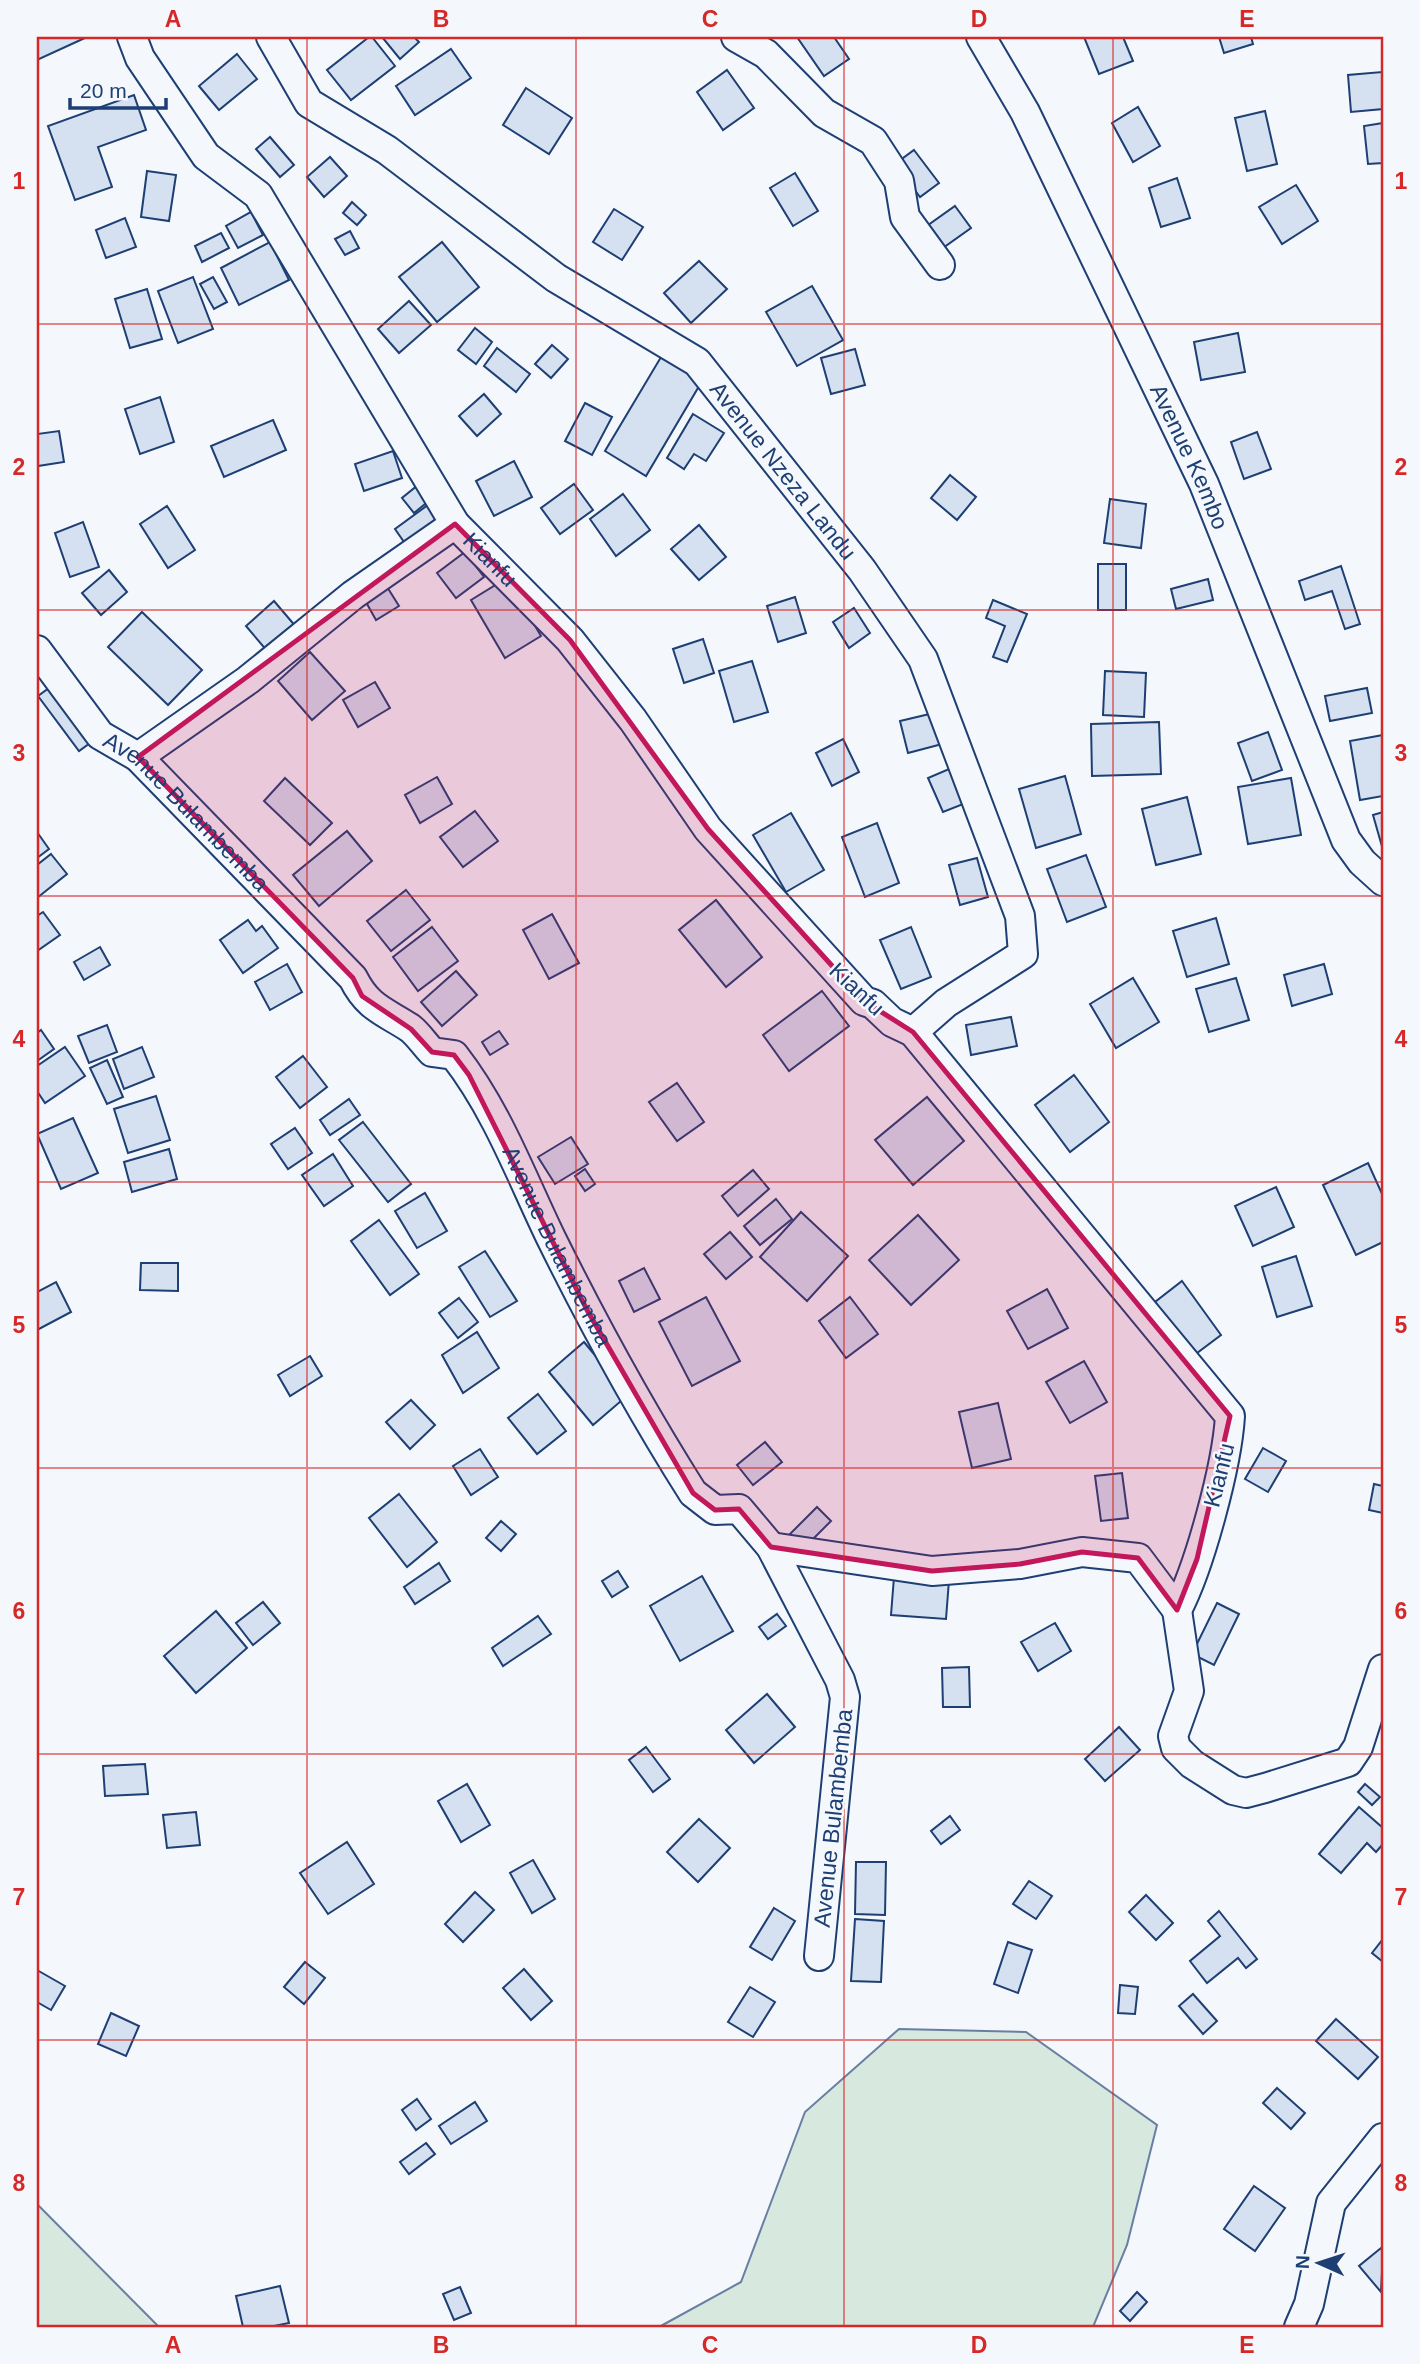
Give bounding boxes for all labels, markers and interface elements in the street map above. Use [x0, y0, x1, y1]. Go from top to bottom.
text: A [165, 6, 181, 32]
text: B [433, 6, 449, 32]
text: C [702, 6, 718, 32]
text: D [971, 6, 987, 32]
text: E [1239, 6, 1255, 32]
scale bar [70, 66, 166, 110]
text: 20 m [80, 79, 127, 102]
text: 1 [13, 168, 26, 194]
text: 1 [1395, 168, 1408, 194]
street label: Avenue Nzeza Landu [705, 377, 862, 565]
street label: Avenue Kembo [1145, 380, 1234, 533]
text: 2 [13, 454, 25, 480]
text: 2 [1395, 454, 1407, 480]
street label: Kianfu [458, 527, 522, 592]
street label: Avenue Bulambemba [99, 727, 274, 897]
text: 3 [13, 740, 25, 766]
text: 3 [1395, 740, 1407, 766]
street label: Kianfu [824, 957, 890, 1021]
text: 4 [13, 1026, 26, 1052]
text: 4 [1395, 1026, 1408, 1052]
street label: Avenue Bulambemba [497, 1142, 618, 1351]
text: 5 [13, 1312, 26, 1338]
text: 5 [1395, 1312, 1408, 1338]
street label: Kianfu [1198, 1440, 1240, 1510]
text: 6 [13, 1598, 25, 1624]
text: 6 [1395, 1598, 1407, 1624]
street label: Avenue Bulambemba [809, 1707, 857, 1929]
text: 7 [13, 1884, 25, 1910]
text: 7 [1395, 1884, 1407, 1910]
text: 8 [13, 2170, 26, 2196]
text: 8 [1395, 2170, 1408, 2196]
north arrow [1284, 2228, 1354, 2298]
text: N [1292, 2255, 1313, 2270]
text: A [165, 2332, 181, 2358]
text: B [433, 2332, 449, 2358]
text: C [702, 2332, 718, 2358]
text: D [971, 2332, 987, 2358]
text: E [1239, 2332, 1255, 2358]

